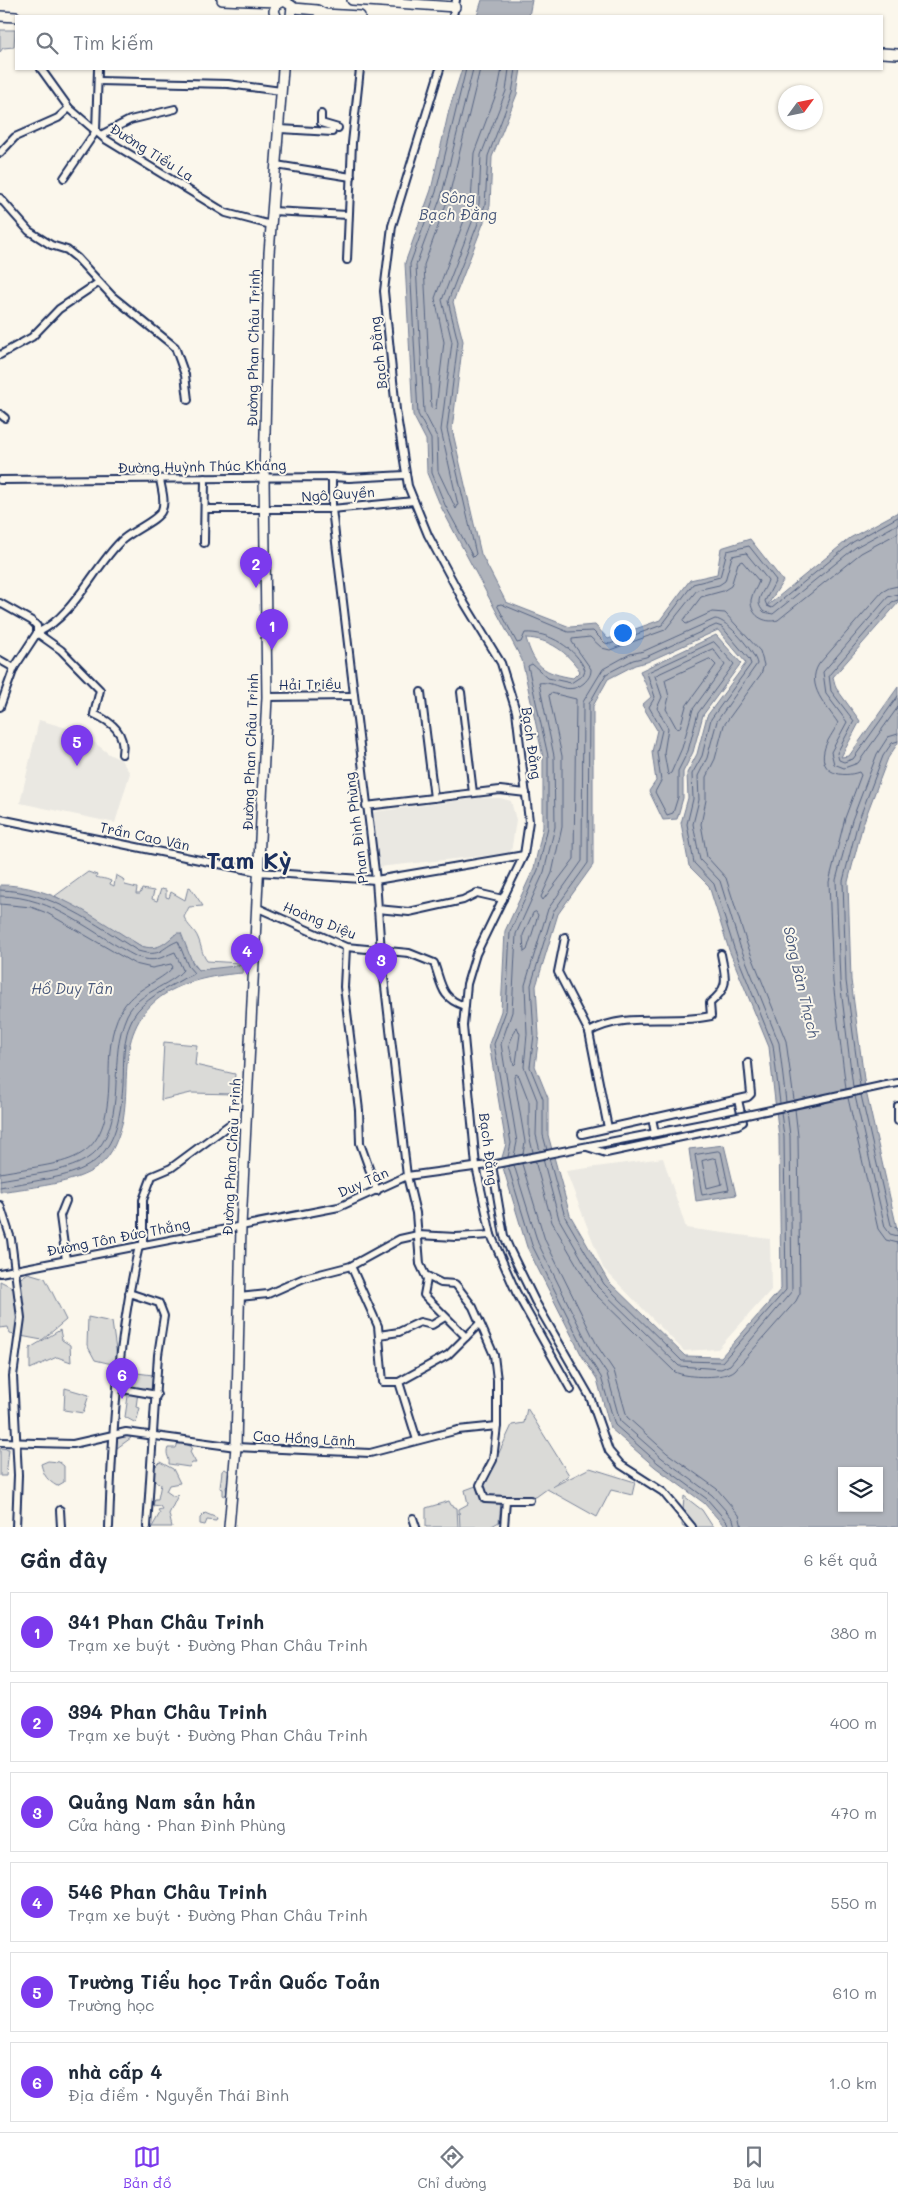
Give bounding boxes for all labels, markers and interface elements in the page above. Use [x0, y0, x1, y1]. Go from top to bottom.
search box [15, 15, 883, 70]
icon: search [33, 29, 61, 57]
text: Tìm kiếm [73, 30, 154, 55]
north arrow [778, 85, 823, 130]
street label: Đường Tiểu La [107, 119, 197, 185]
water label: Sông Bạch Đằng [419, 187, 497, 224]
street label: Đường Phan Châu Trinh [242, 269, 264, 427]
street label: Bạch Đằng [365, 316, 391, 390]
street label: Đường Huỳnh Thúc Kháng [118, 455, 286, 477]
street label: Ngô Quyền [301, 482, 375, 506]
pin: 2 [240, 547, 272, 588]
pin: 1 [256, 609, 288, 650]
your location [610, 620, 636, 646]
street label: Đường Phan Châu Trinh [238, 673, 262, 831]
street label: Hải Triều [278, 674, 342, 694]
street label: Bạch Đằng [518, 706, 546, 780]
pin: 5 [61, 725, 93, 766]
street label: Phan Đình Phùng [340, 771, 372, 885]
street label: Trần Cao Vân [98, 817, 192, 855]
district label: Tam Kỳ [206, 844, 292, 875]
street label: Hoàng Diệu [280, 897, 360, 943]
water label: Sông Bàn Thạch [779, 924, 825, 1040]
pin: 4 [231, 934, 263, 975]
pin: 3 [365, 943, 397, 984]
water label: Hồ Duy Tân [31, 978, 113, 998]
street label: Đường Phan Châu Trinh [217, 1078, 245, 1236]
street label: Bạch Đằng [475, 1112, 503, 1186]
street label: Duy Tân [335, 1162, 391, 1202]
street label: Đường Tôn Đức Thắng [45, 1214, 191, 1260]
pin: 6 [106, 1358, 138, 1399]
street label: Cao Hồng Lãnh [253, 1426, 355, 1450]
map controls [838, 1467, 883, 1512]
button: layers [838, 1467, 883, 1512]
text: Gần đây [20, 1546, 108, 1573]
text: 6 kết quả [804, 1549, 878, 1570]
text: 341 Phan Châu Trinh [68, 1609, 264, 1634]
text: 1 [33, 1622, 41, 1643]
text: 380 m [830, 1622, 877, 1643]
text: Trạm xe buýt · Đường Phan Châu Trinh [68, 1634, 367, 1655]
text: 394 Phan Châu Trinh [68, 1699, 267, 1724]
text: 2 [33, 1712, 41, 1733]
text: 400 m [830, 1712, 877, 1733]
text: Trạm xe buýt · Đường Phan Châu Trinh [68, 1724, 367, 1745]
text: Quảng Nam sản hản [68, 1789, 256, 1814]
text: 3 [32, 1802, 42, 1823]
text: 470 m [831, 1802, 877, 1823]
text: Cửa hàng · Phan Đình Phùng [68, 1814, 286, 1835]
text: 546 Phan Châu Trinh [68, 1879, 267, 1904]
text: 4 [32, 1892, 42, 1913]
text: 550 m [831, 1892, 877, 1913]
text: Trạm xe buýt · Đường Phan Châu Trinh [68, 1904, 367, 1925]
text: Trường Tiểu học Trần Quốc Toản [68, 1969, 380, 1994]
text: 5 [32, 1982, 42, 2003]
text: 610 m [832, 1982, 877, 2003]
text: Trường học [68, 1994, 154, 2015]
text: nhà cấp 4 [68, 2059, 162, 2084]
text: 6 [32, 2072, 42, 2093]
text: 1.0 km [829, 2072, 877, 2093]
text: Địa điểm · Nguyễn Thái Bình [68, 2084, 289, 2105]
tab: Bản đồ [123, 2143, 171, 2192]
tab: Chỉ đường [418, 2143, 486, 2192]
tab: Đã lưu [733, 2143, 775, 2192]

